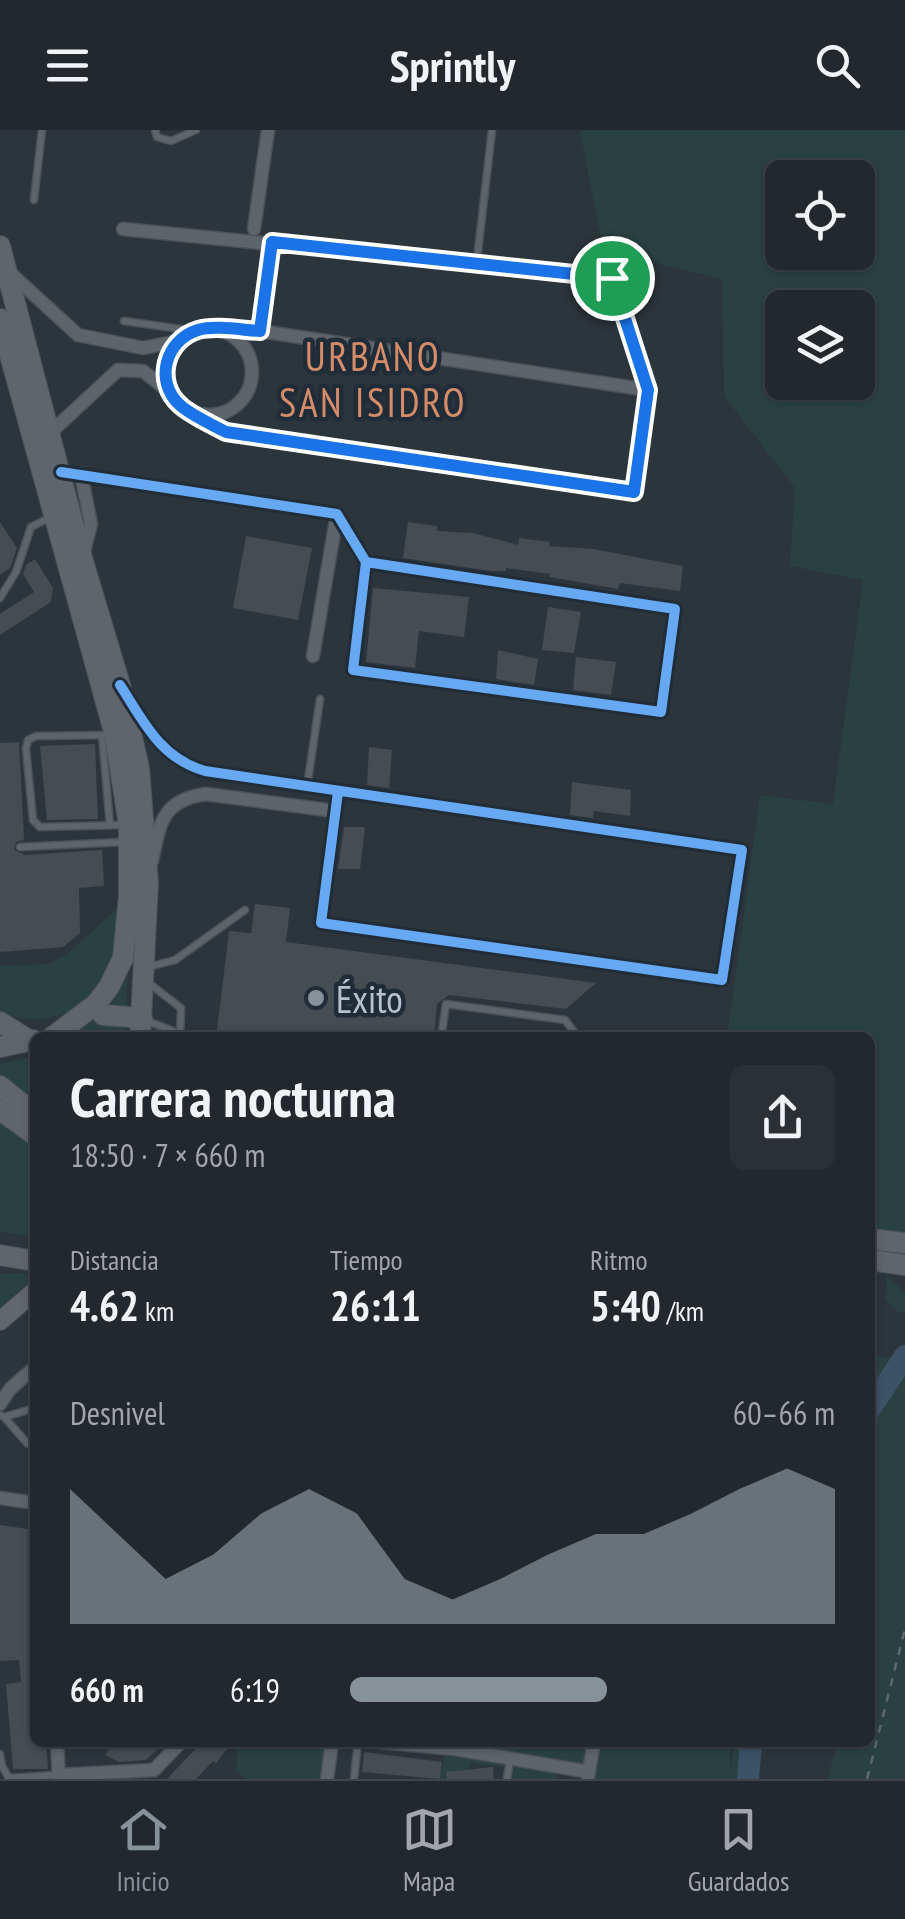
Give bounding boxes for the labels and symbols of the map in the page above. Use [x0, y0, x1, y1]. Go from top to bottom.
pin [570, 236, 655, 321]
district label: URBANO SAN ISIDRO [279, 330, 467, 428]
place label: Éxito [336, 974, 403, 1023]
marker: Éxito [305, 987, 327, 1009]

